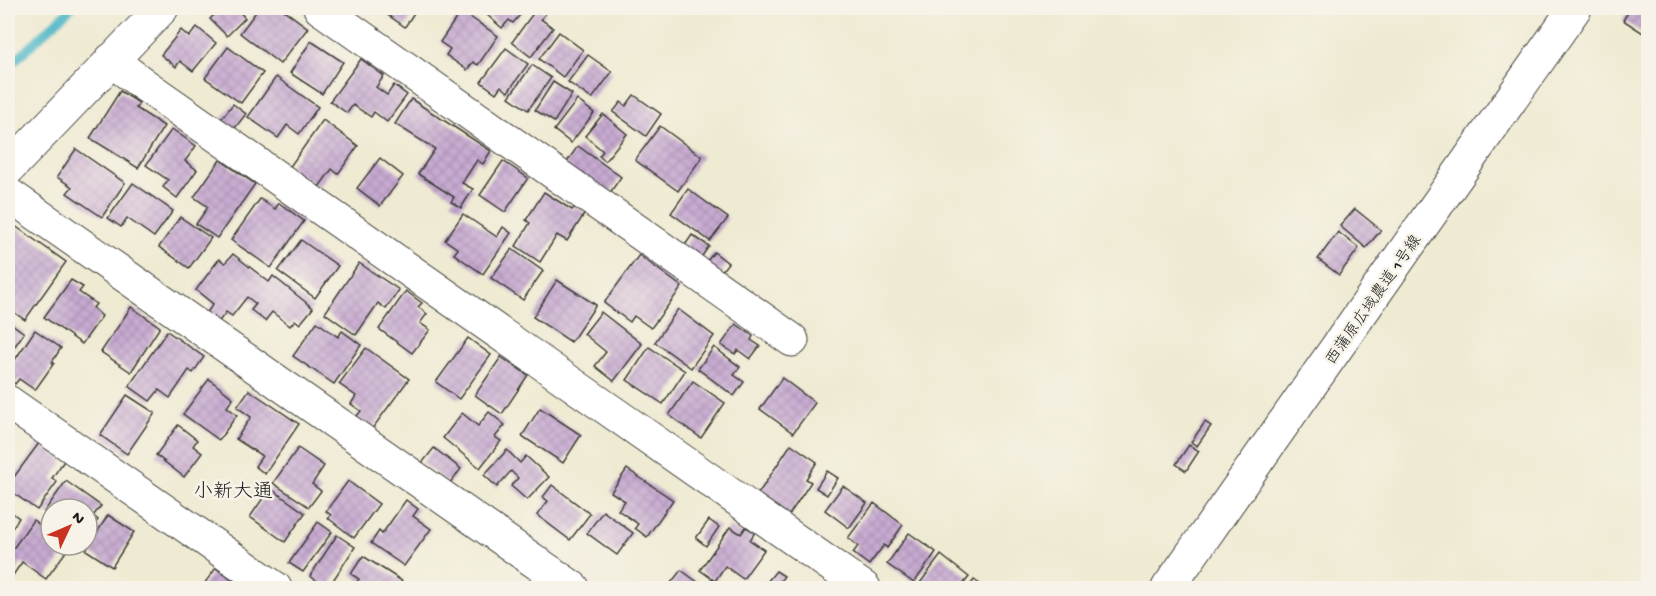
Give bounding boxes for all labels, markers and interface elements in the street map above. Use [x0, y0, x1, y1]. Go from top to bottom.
street label: 西蒲原広域農道 1号線 [1321, 231, 1427, 370]
district label: 小新大通 [193, 481, 273, 505]
north arrow [39, 497, 99, 557]
text: N [67, 509, 88, 530]

